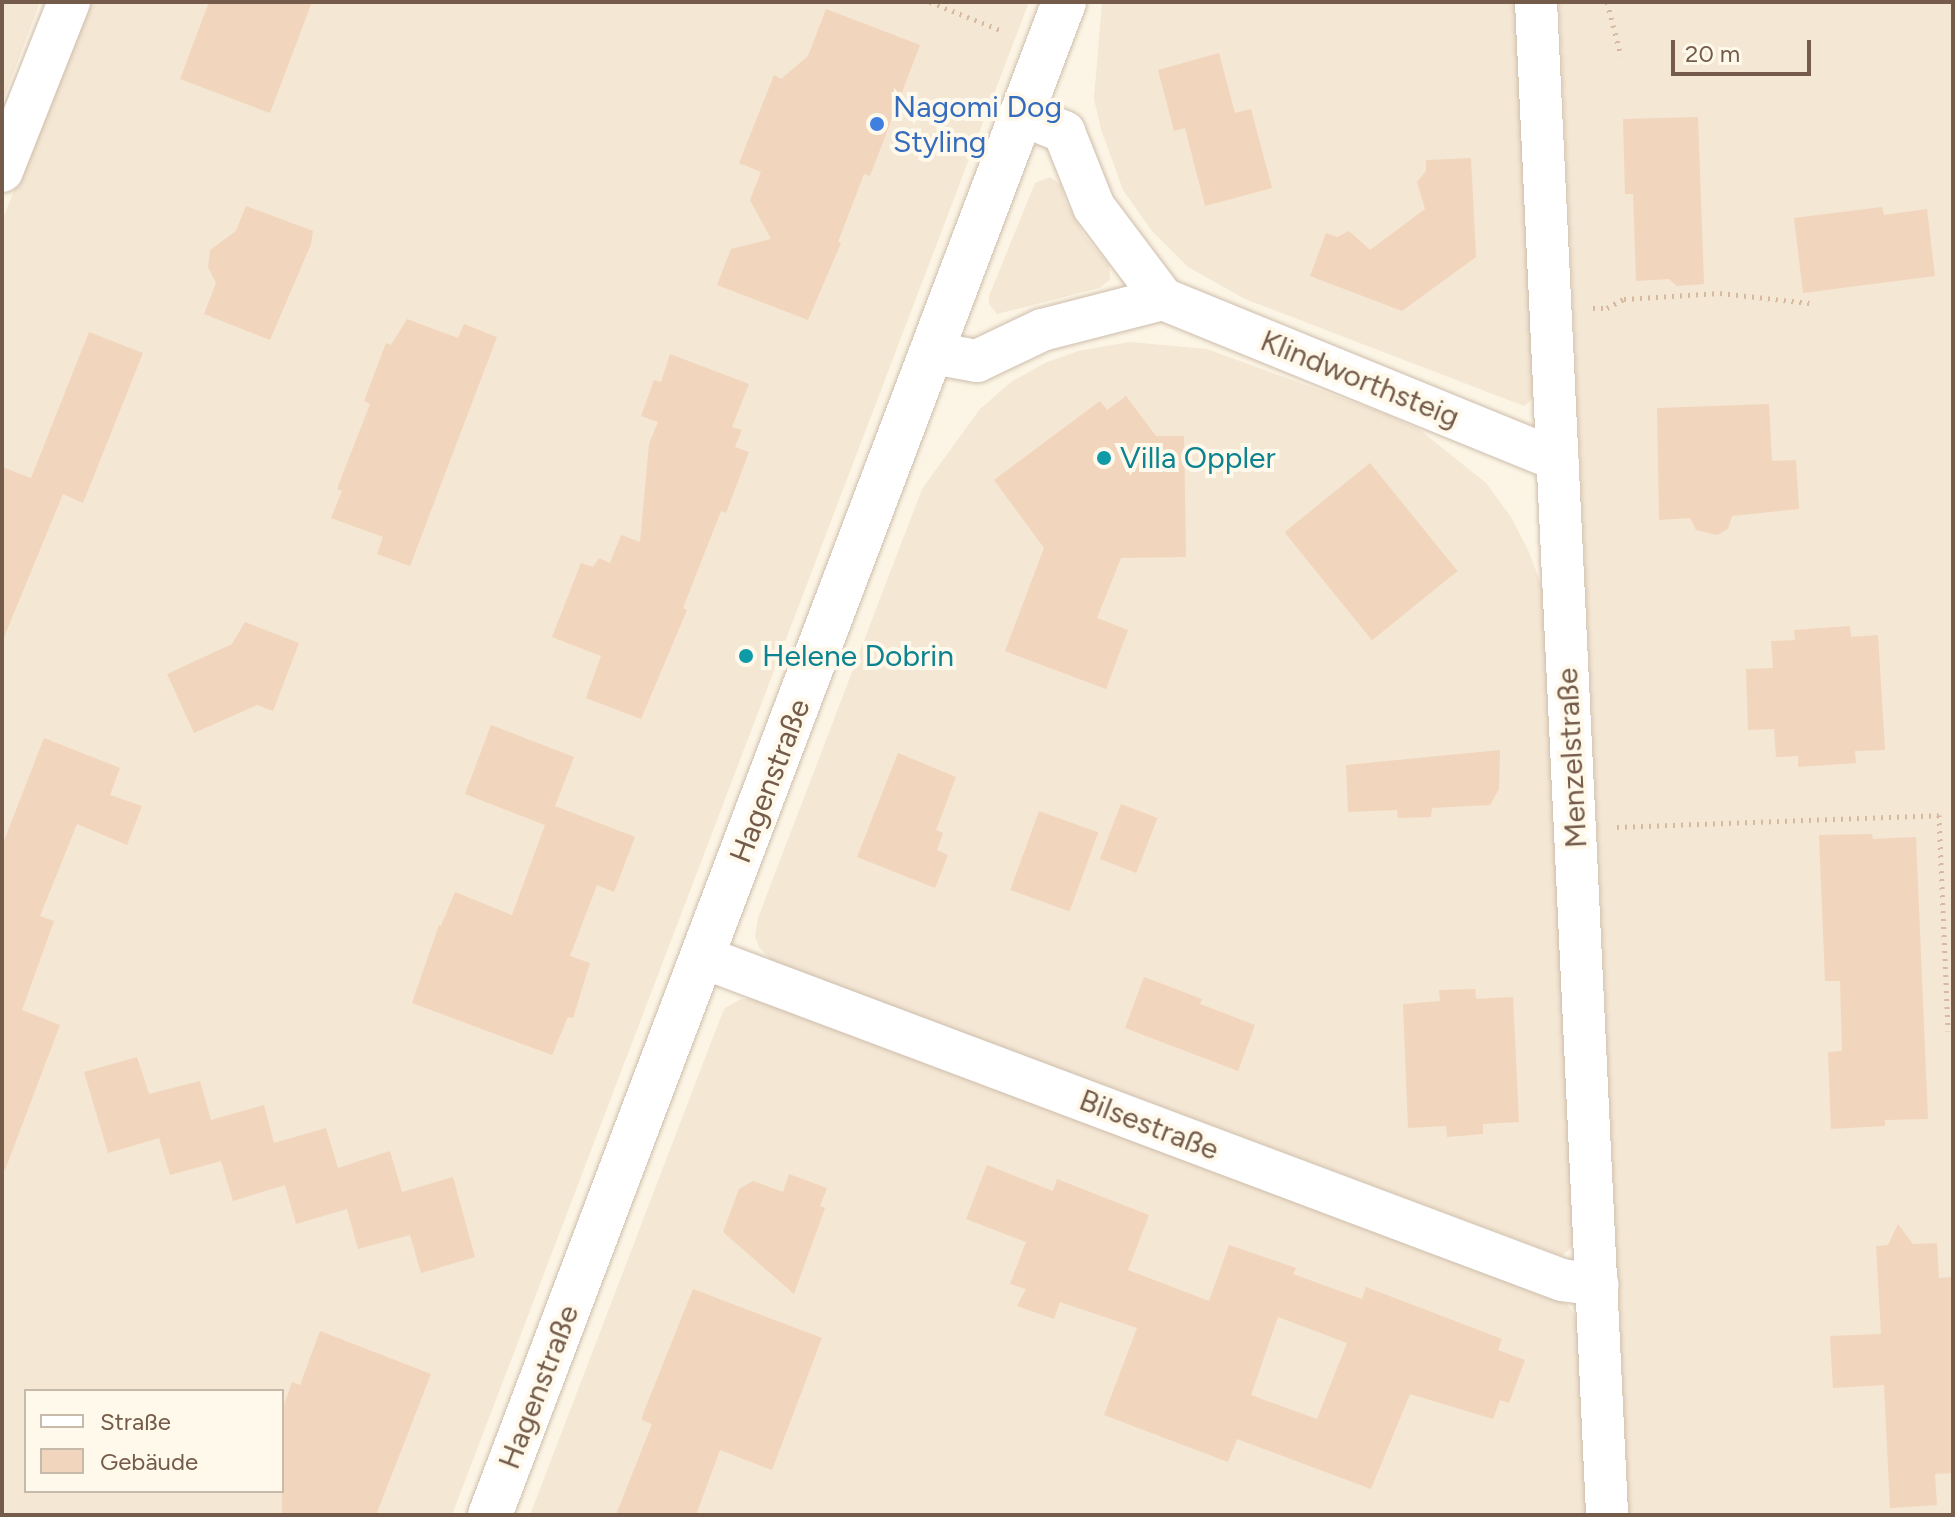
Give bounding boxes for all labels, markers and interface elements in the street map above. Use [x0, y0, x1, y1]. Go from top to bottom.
scale bar [1675, 24, 1815, 74]
text: 20 m [1685, 39, 1740, 68]
place label: Nagomi Dog Styling [893, 89, 1062, 160]
marker: Nagomi Dog Styling [868, 115, 886, 133]
street label: Klindworthsteig [1255, 323, 1465, 435]
place label: Villa Oppler [1120, 440, 1276, 476]
marker: Villa Oppler [1095, 449, 1113, 467]
place label: Helene Dobrin [762, 638, 954, 674]
marker: Helene Dobrin [737, 647, 755, 665]
street label: Menzelstraße [1549, 667, 1595, 849]
street label: Hagenstraße [722, 694, 818, 868]
street label: Bilsestraße [1074, 1082, 1224, 1168]
street label: Hagenstraße [491, 1300, 587, 1474]
legend [24, 1389, 284, 1493]
text: Straße [100, 1407, 171, 1436]
text: Gebäude [100, 1447, 198, 1476]

